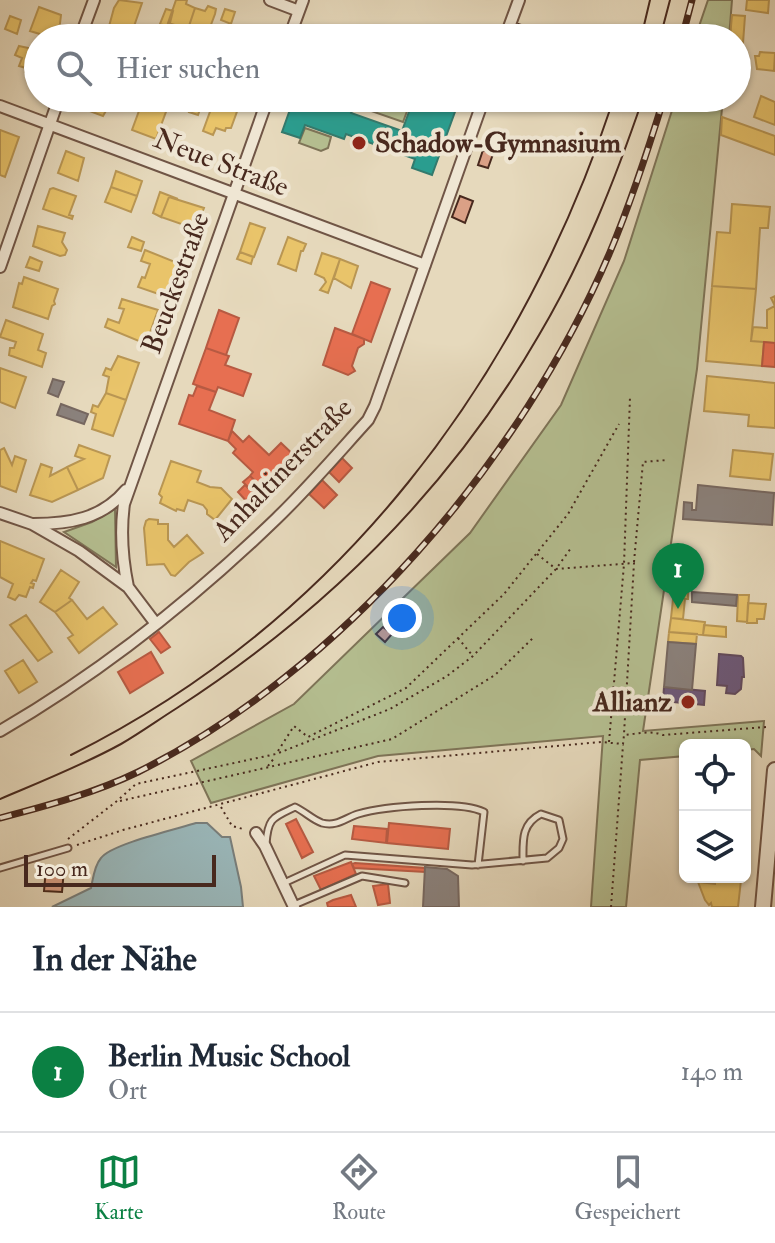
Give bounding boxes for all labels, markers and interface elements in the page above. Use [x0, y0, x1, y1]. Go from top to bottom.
search box [24, 24, 751, 112]
icon: search [52, 46, 96, 90]
text: Hier suchen [116, 50, 260, 87]
street label: Neue Straße [149, 121, 294, 205]
place label: Schadow-Gymnasium [375, 126, 621, 161]
marker: Schadow-Gymnasium [350, 134, 368, 152]
street label: Beuckestraße [134, 207, 218, 359]
street label: Anhaltinerstraße [205, 391, 360, 550]
pin: 1 [652, 543, 704, 609]
your location [382, 598, 422, 638]
place label: Allianz [592, 685, 672, 720]
marker: Allianz [679, 693, 697, 711]
map controls [679, 739, 751, 883]
button: locate [679, 739, 751, 811]
button: layers [679, 811, 751, 883]
scale bar [24, 851, 216, 887]
text: 100 m [36, 855, 88, 883]
text: In der Nähe [32, 938, 197, 981]
text: Berlin Music School [108, 1038, 350, 1075]
text: 1 [53, 1056, 63, 1088]
text: 140 m [681, 1056, 743, 1088]
text: Ort [108, 1075, 147, 1107]
tab: Karte [94, 1150, 143, 1226]
tab: Route [332, 1150, 386, 1226]
tab: Gespeichert [574, 1150, 681, 1226]

